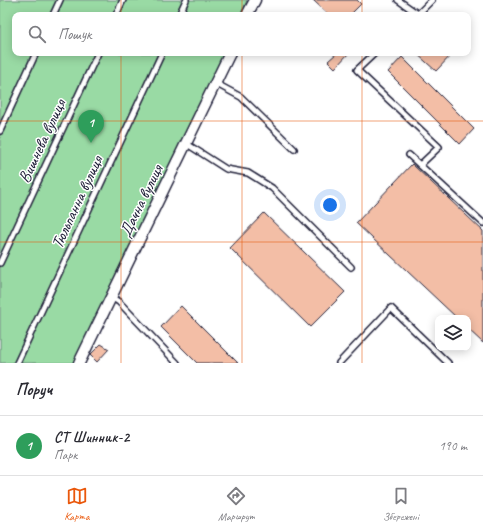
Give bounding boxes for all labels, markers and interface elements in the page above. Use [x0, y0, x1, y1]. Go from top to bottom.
search box [12, 12, 471, 56]
icon: search [26, 23, 48, 45]
text: Пошук [58, 25, 91, 44]
street label: Вишнева вулиця [14, 95, 71, 186]
pin: 1 [78, 110, 104, 143]
street label: Тюльпанна вулиця [46, 151, 108, 252]
street label: Дачна вулиця [115, 160, 168, 241]
your location [320, 195, 340, 215]
map controls [435, 315, 471, 351]
button: layers [435, 315, 471, 351]
text: Поруч [16, 379, 52, 400]
text: СТ Шинник-2 [54, 428, 129, 447]
text: 1 [26, 438, 32, 454]
text: 190 m [439, 438, 467, 454]
text: Парк [54, 447, 77, 463]
tab: Карта [64, 485, 89, 523]
tab: Маршрут [218, 485, 254, 523]
tab: Збережені [383, 485, 419, 523]

